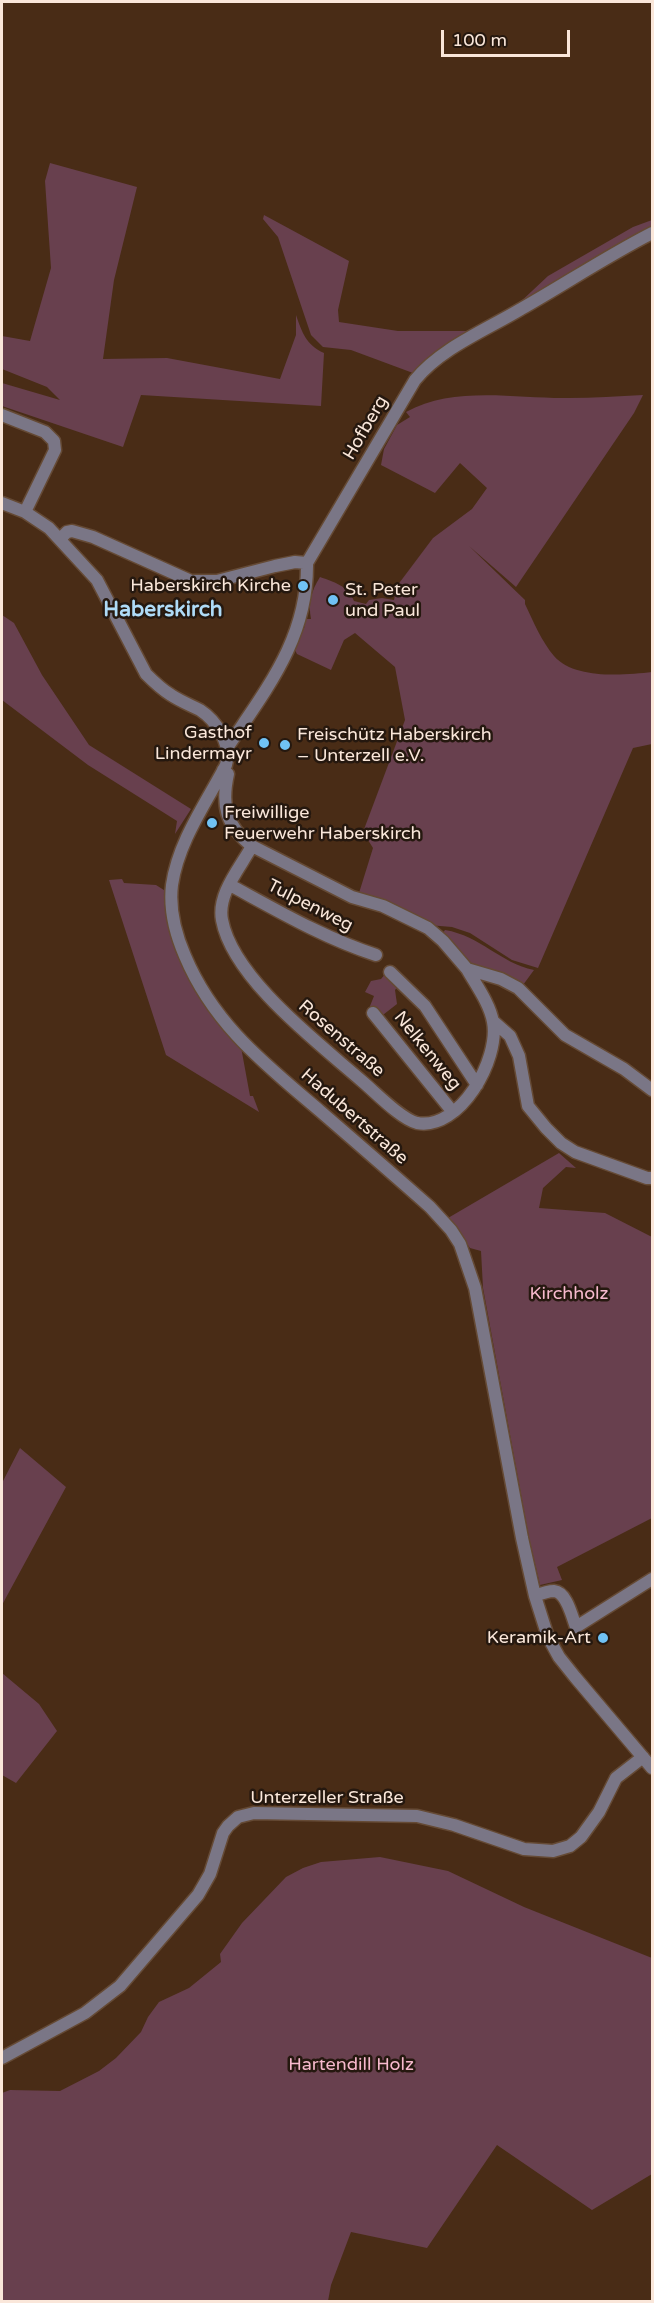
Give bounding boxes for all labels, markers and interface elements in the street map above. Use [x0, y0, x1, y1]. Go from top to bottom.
scale bar [444, 18, 573, 56]
text: 100 m [452, 29, 507, 51]
street label: Hofberg [339, 392, 393, 464]
place label: Haberskirch Kirche [130, 575, 291, 597]
marker: Haberskirch Kirche [296, 579, 310, 593]
place label: St. Peter und Paul [345, 579, 420, 622]
marker: St. Peter und Paul [326, 593, 340, 607]
district label: Haberskirch [103, 597, 223, 623]
place label: Gasthof Lindermayr [155, 722, 252, 764]
place label: Freischütz Haberskirch – Unterzell e.V. [297, 724, 492, 766]
marker: Gasthof Lindermayr [257, 736, 271, 750]
marker: Freischütz Haberskirch – Unterzell e.V. [278, 738, 292, 752]
place label: Freiwillige Feuerwehr Haberskirch [224, 802, 422, 844]
marker: Freiwillige Feuerwehr Haberskirch [205, 816, 219, 830]
street label: Tulpenweg [264, 875, 356, 937]
street label: Rosenstraße [293, 996, 389, 1082]
street label: Nelkenweg [389, 1007, 465, 1095]
street label: Hadubertstraße [296, 1065, 412, 1169]
park label: Kirchholz [529, 1283, 609, 1305]
place label: Keramik-Art [487, 1627, 591, 1649]
marker: Keramik-Art [596, 1631, 610, 1645]
street label: Unterzeller Straße [250, 1787, 404, 1809]
park label: Hartendill Holz [288, 2054, 414, 2076]

